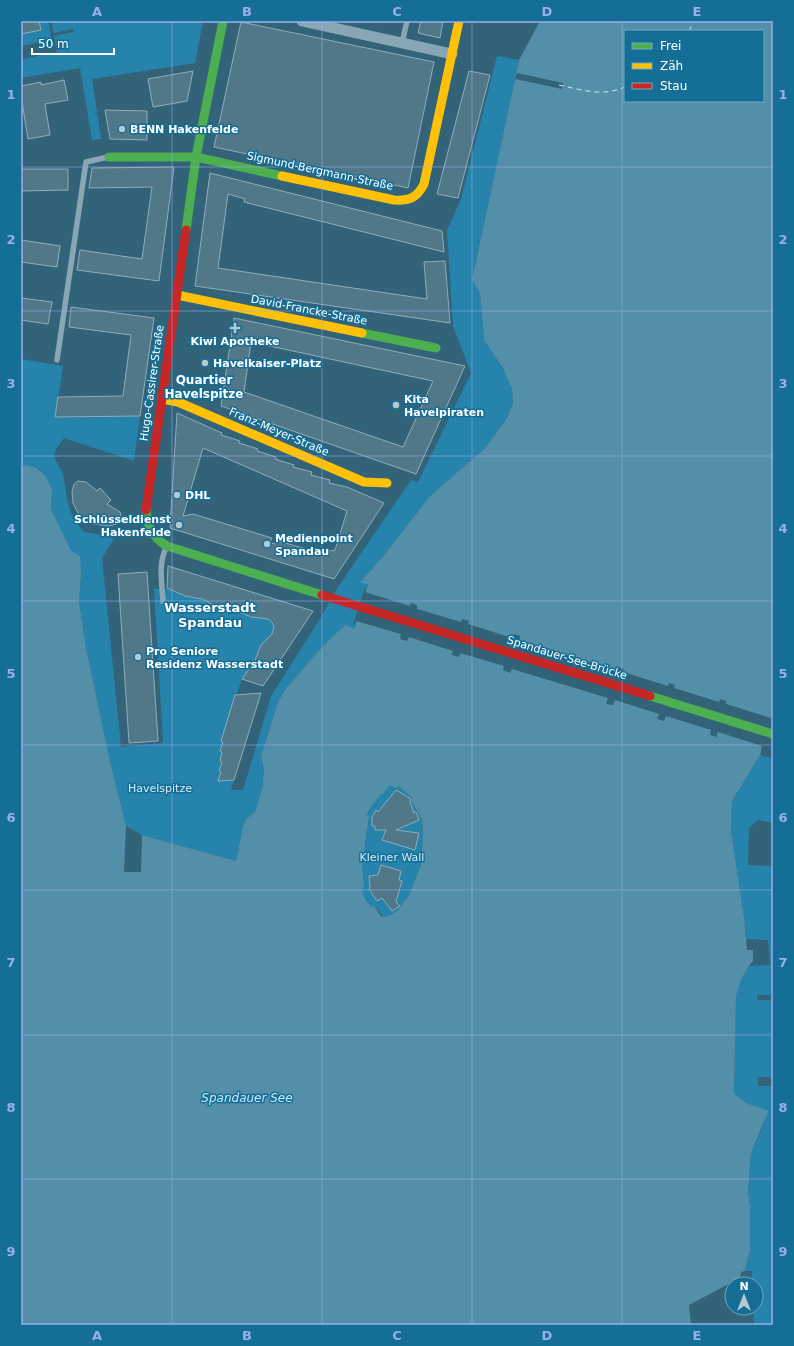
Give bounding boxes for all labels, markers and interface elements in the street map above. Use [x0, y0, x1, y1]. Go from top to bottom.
text: A [92, 4, 102, 19]
text: B [242, 4, 252, 19]
text: C [392, 4, 402, 19]
text: D [542, 4, 553, 19]
text: E [693, 4, 701, 19]
scale bar [32, 30, 114, 56]
legend [624, 30, 764, 102]
text: 50 m [38, 37, 69, 51]
text: Frei [660, 39, 681, 53]
text: Zäh [660, 59, 683, 73]
text: Stau [660, 79, 687, 93]
text: 1 [6, 87, 16, 102]
text: 1 [778, 87, 788, 102]
place label: BENN Hakenfelde [130, 123, 238, 136]
marker: BENN Hakenfelde [117, 124, 127, 134]
street label: Sigmund-Bergmann-Straße [246, 149, 395, 193]
text: 2 [6, 232, 16, 247]
text: 2 [778, 232, 788, 247]
street label: David-Francke-Straße [250, 292, 369, 328]
marker: Kiwi Apotheke [230, 323, 240, 333]
street label: Hugo-Cassirer-Straße [137, 324, 167, 442]
place label: Kiwi Apotheke [190, 335, 280, 348]
place label: Havelkaiser-Platz [213, 357, 321, 370]
marker: Havelkaiser-Platz [200, 358, 210, 368]
district label: Quartier Havelspitze [165, 373, 243, 401]
text: 3 [6, 376, 16, 391]
text: 3 [778, 376, 788, 391]
place label: Kita Havelpiraten [404, 393, 484, 419]
marker: Kita Havelpiraten [391, 400, 401, 410]
street label: Franz-Meyer-Straße [227, 405, 331, 459]
place label: DHL [185, 489, 210, 502]
marker: DHL [172, 490, 182, 500]
place label: Schlüsseldienst Hakenfelde [74, 513, 171, 539]
marker: Schlüsseldienst Hakenfelde [174, 520, 184, 530]
text: 4 [6, 521, 16, 536]
text: 4 [778, 521, 788, 536]
place label: Medienpoint Spandau [275, 532, 353, 558]
marker: Medienpoint Spandau [262, 539, 272, 549]
district label: Wasserstadt Spandau [164, 600, 256, 630]
street label: Spandauer-See-Brücke [505, 634, 629, 683]
place label: Pro Seniore Residenz Wasserstadt [146, 645, 283, 671]
marker: Pro Seniore Residenz Wasserstadt [133, 652, 143, 662]
text: 5 [6, 666, 16, 681]
text: 5 [778, 666, 788, 681]
park label: Havelspitze [128, 782, 192, 795]
text: 6 [6, 810, 16, 825]
text: 6 [778, 810, 788, 825]
park label: Kleiner Wall [360, 851, 424, 864]
text: 7 [6, 955, 16, 970]
text: 7 [778, 955, 788, 970]
water label: Spandauer See [201, 1091, 293, 1105]
text: 8 [6, 1100, 16, 1115]
text: 8 [778, 1100, 788, 1115]
text: 9 [6, 1244, 16, 1259]
text: 9 [778, 1244, 788, 1259]
north arrow [724, 1276, 764, 1316]
text: N [739, 1280, 749, 1293]
text: A [92, 1328, 102, 1343]
text: B [242, 1328, 252, 1343]
text: C [392, 1328, 402, 1343]
text: D [542, 1328, 553, 1343]
text: E [693, 1328, 701, 1343]

